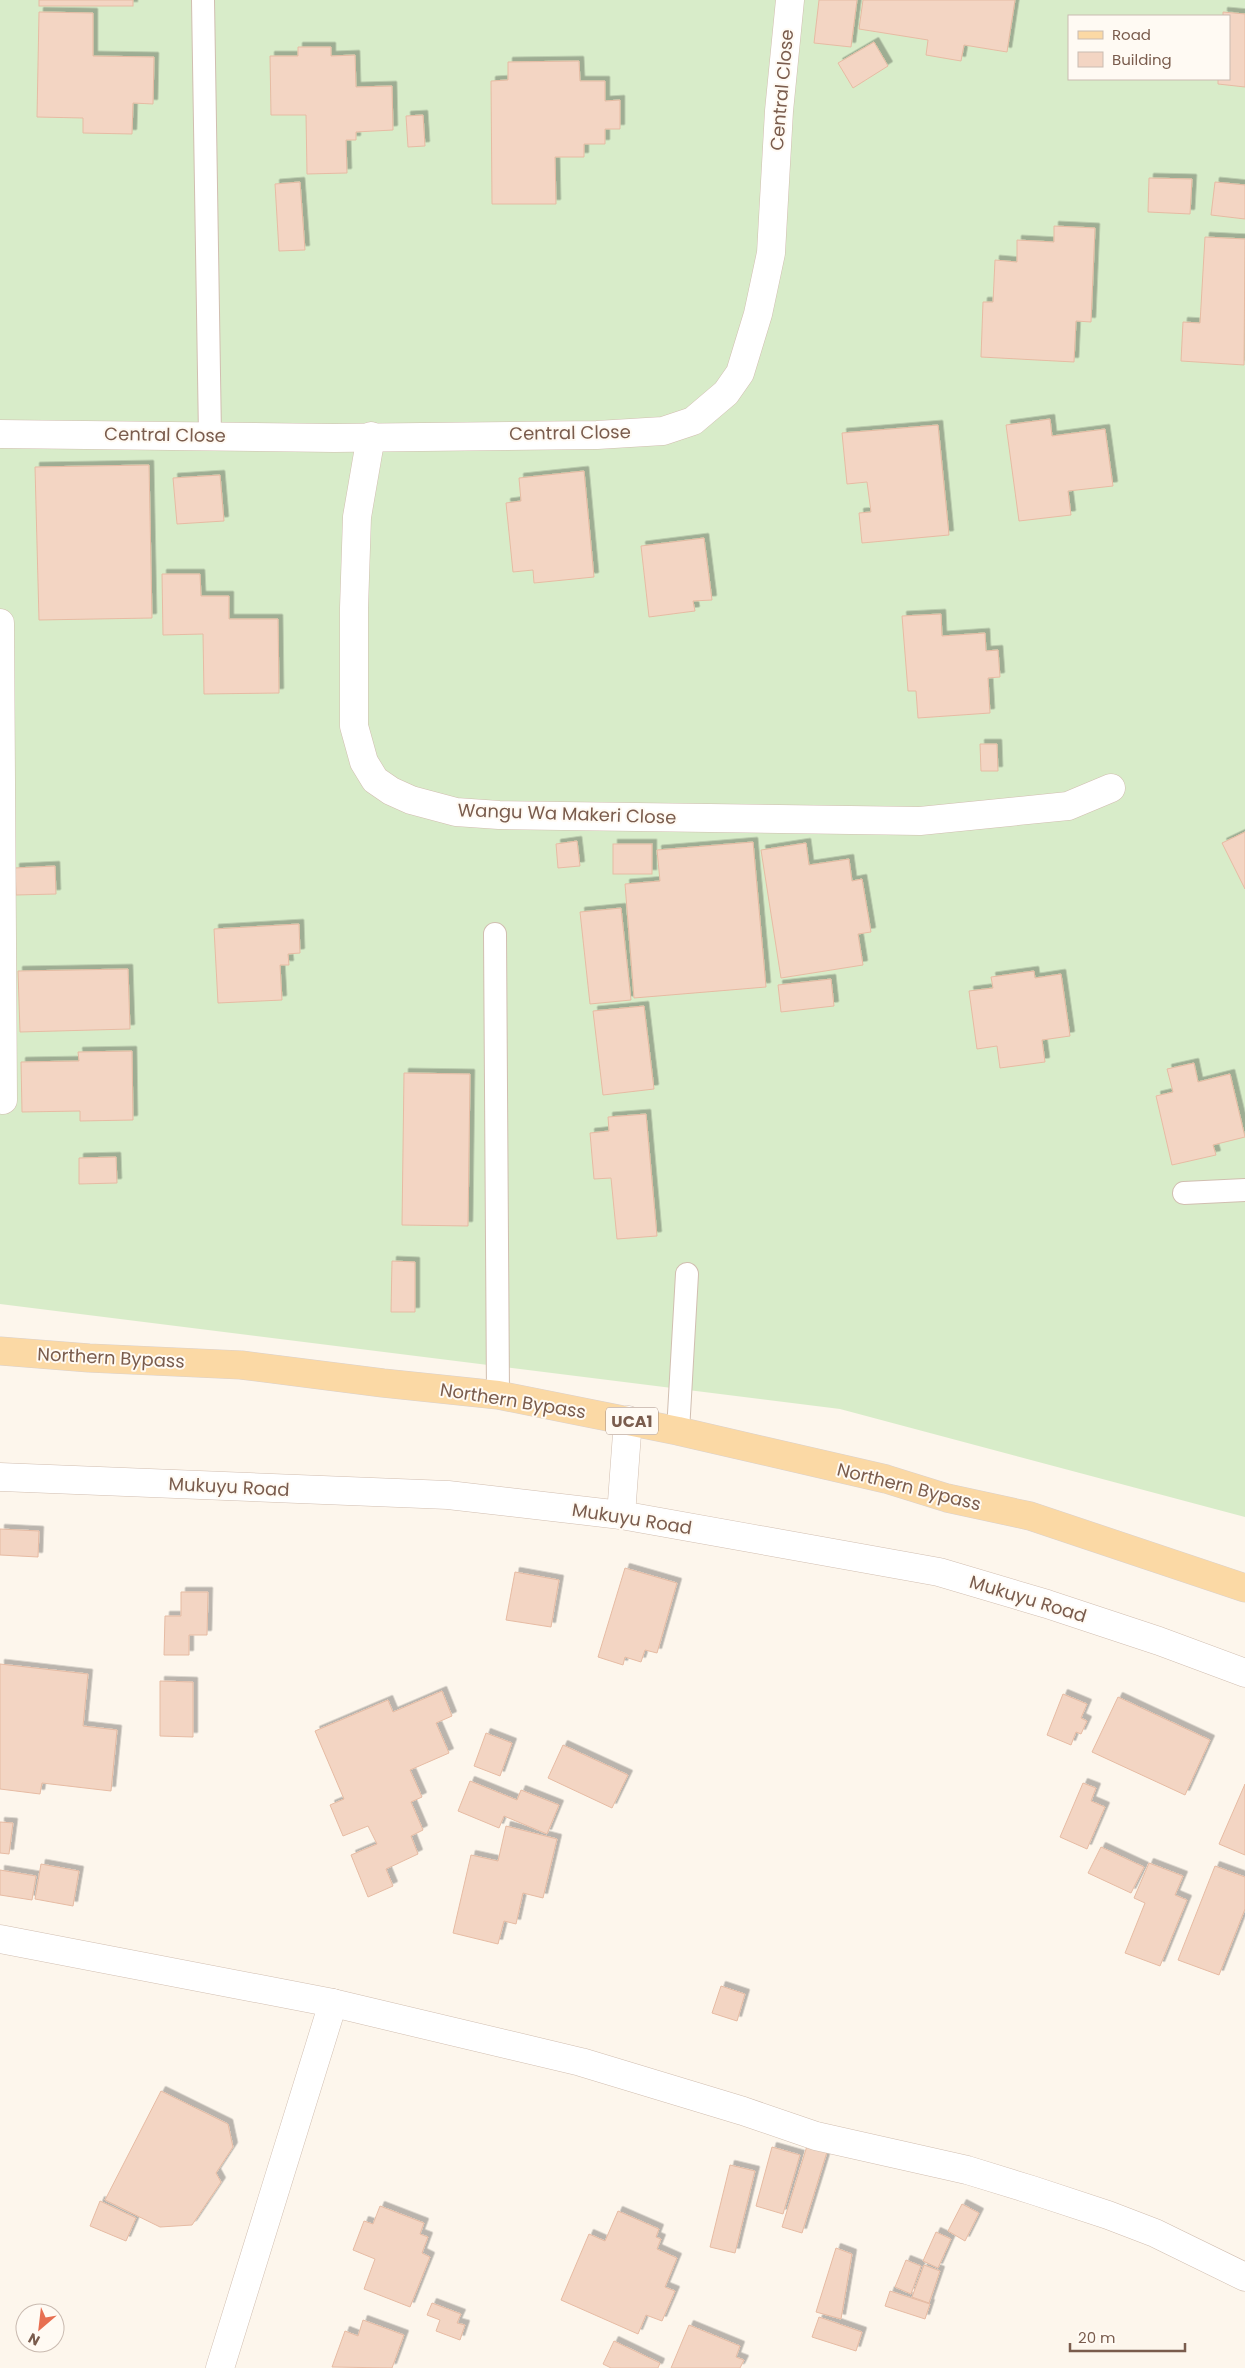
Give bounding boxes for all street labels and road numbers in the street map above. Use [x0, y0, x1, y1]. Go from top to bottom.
street label: Central Close [764, 28, 799, 152]
street label: Central Close [509, 419, 631, 446]
street label: Central Close [104, 421, 226, 448]
street label: Wangu Wa Makeri Close [457, 797, 677, 830]
street label: Northern Bypass [37, 1341, 185, 1374]
street label: Northern Bypass [438, 1377, 588, 1424]
road number: UCA1 [606, 1408, 658, 1434]
street label: Northern Bypass [835, 1457, 984, 1516]
street label: Mukuyu Road [168, 1471, 290, 1502]
street label: Mukuyu Road [570, 1497, 694, 1540]
street label: Mukuyu Road [967, 1569, 1090, 1628]

